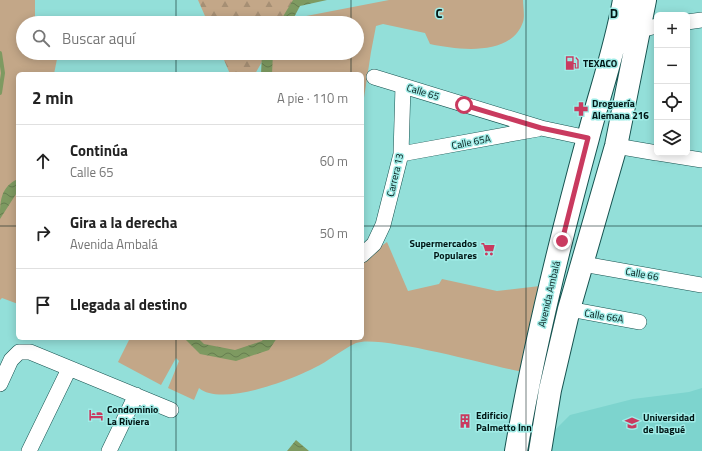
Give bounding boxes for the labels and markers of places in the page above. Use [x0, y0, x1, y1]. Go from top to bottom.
fuel station icon: TEXACO [564, 55, 580, 71]
place label: TEXACO [583, 56, 618, 71]
place label: Droguería Alemana 216 [592, 96, 649, 123]
pharmacy icon: Droguería Alemana 216 [573, 101, 589, 117]
place label: Supermercados Populares [409, 236, 477, 263]
supermarket icon: Supermercados Populares [480, 241, 496, 257]
place label: Condominio La Riviera [107, 402, 158, 429]
hotel icon: Condominio La Riviera [88, 407, 104, 423]
place label: Edificio Palmetto Inn [476, 408, 532, 435]
place label: Universidad de Ibagué [643, 410, 695, 437]
building icon: Edificio Palmetto Inn [457, 413, 473, 429]
school or university icon: Universidad de Ibagué [624, 415, 640, 431]

